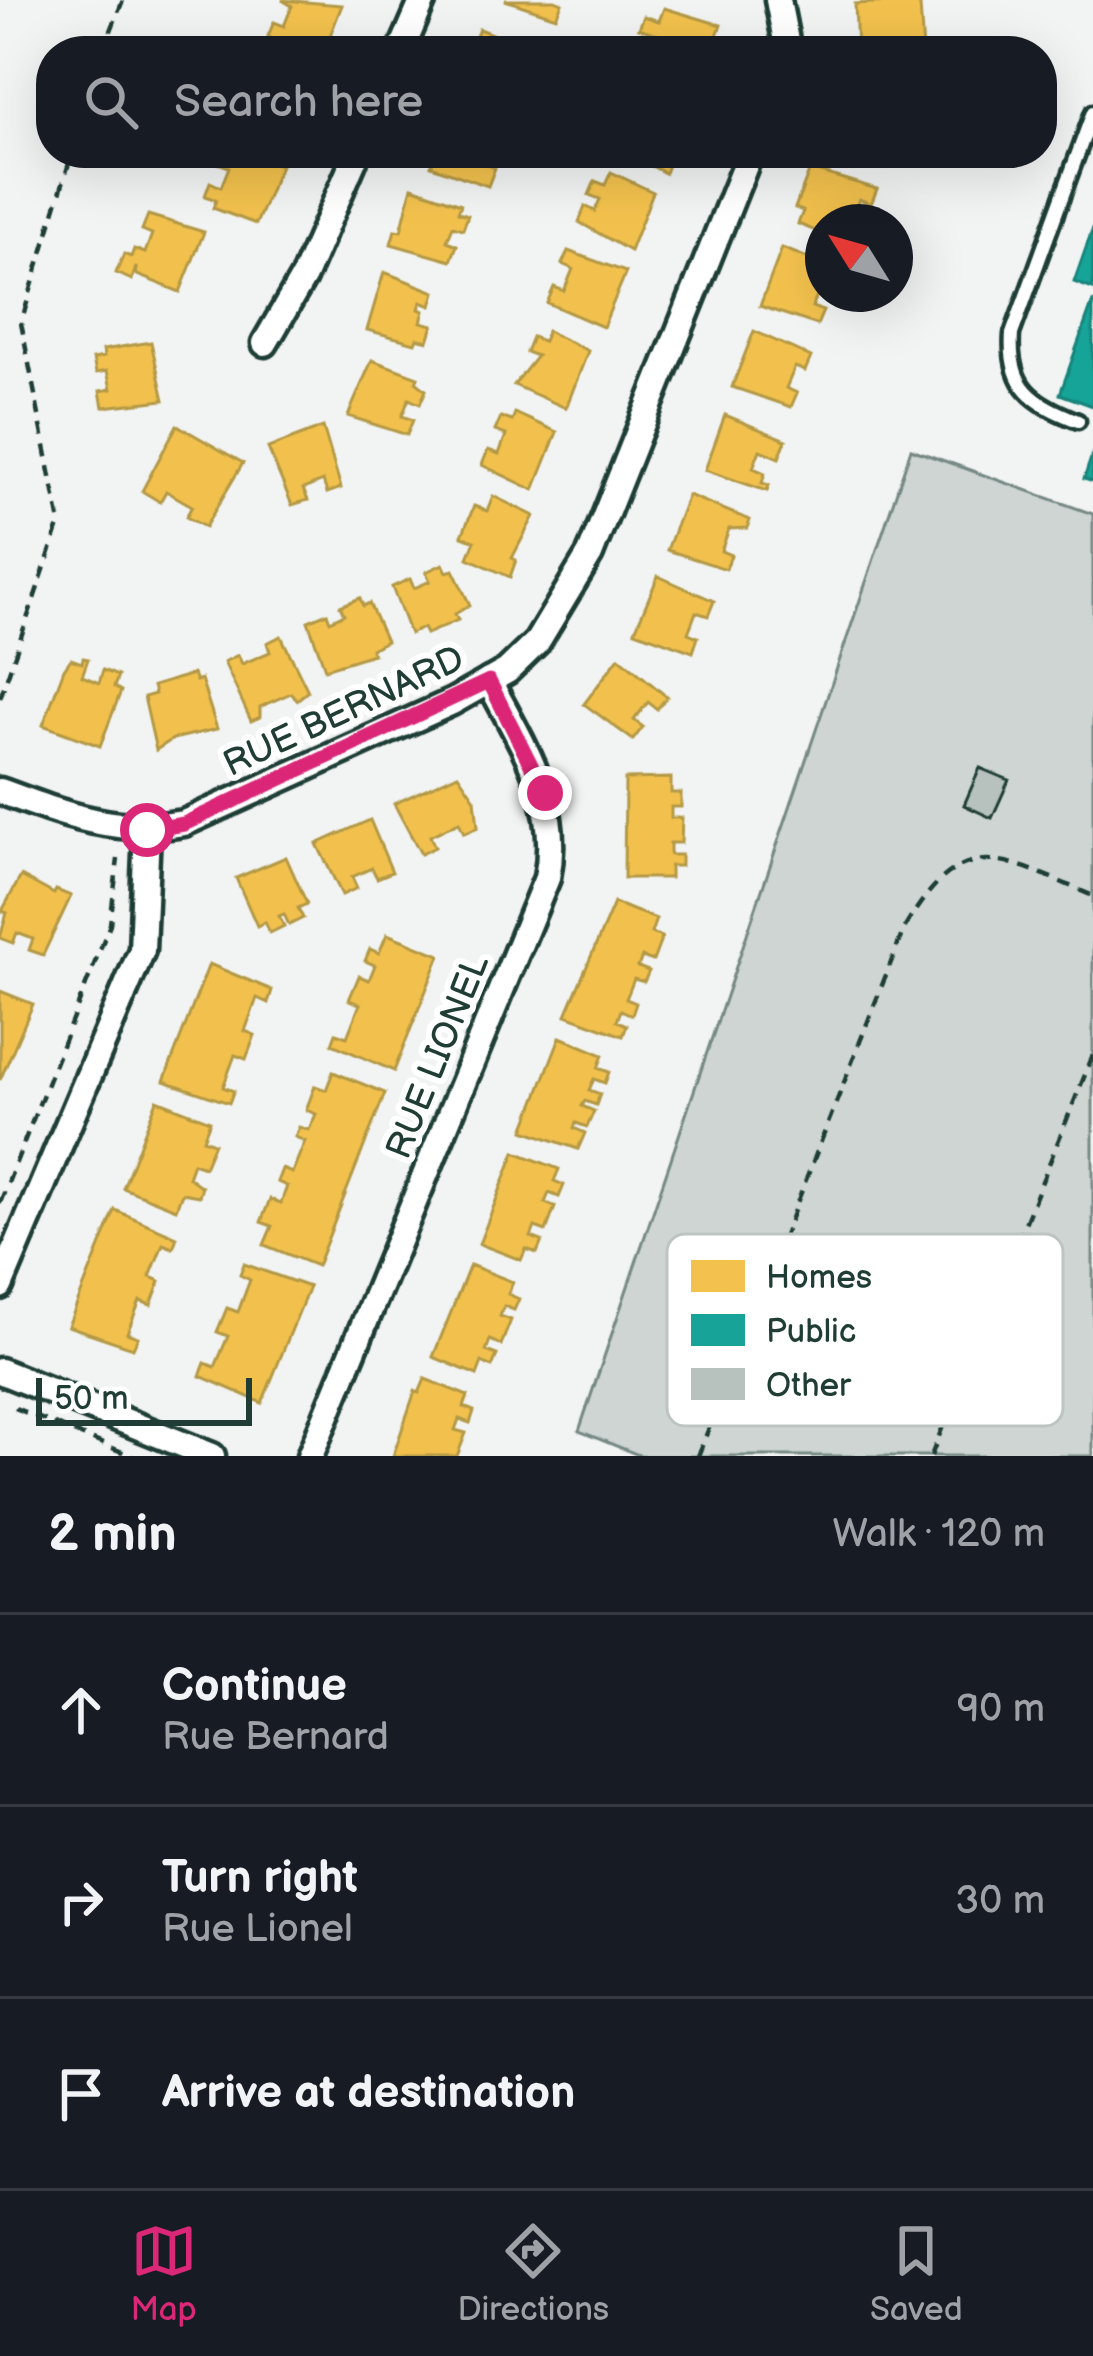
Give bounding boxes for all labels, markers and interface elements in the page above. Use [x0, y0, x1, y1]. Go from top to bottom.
search box [36, 36, 1057, 168]
icon: search [78, 69, 144, 135]
text: Search here [174, 75, 423, 130]
north arrow [805, 204, 913, 312]
street label: RUE BERNARD [217, 638, 471, 787]
route end [518, 766, 572, 820]
route start [120, 803, 174, 857]
street label: RUE LIONEL [378, 948, 499, 1165]
legend [667, 1234, 1063, 1426]
text: Homes [766, 1258, 872, 1298]
text: Public [766, 1312, 856, 1352]
text: Other [766, 1366, 852, 1406]
scale bar [36, 1372, 252, 1425]
text: 50 m [54, 1379, 129, 1419]
text: 2 min [48, 1504, 177, 1565]
text: Walk · 120 m [833, 1511, 1045, 1558]
text: Continue [162, 1659, 347, 1714]
icon: ahead [48, 1677, 114, 1743]
text: 90 m [957, 1686, 1045, 1733]
text: Rue Bernard [162, 1714, 389, 1761]
text: Turn right [162, 1851, 358, 1906]
icon: right [48, 1869, 114, 1935]
text: 30 m [955, 1878, 1045, 1925]
text: Rue Lionel [162, 1906, 353, 1953]
icon: arrive [48, 2061, 114, 2127]
text: Arrive at destination [162, 2066, 575, 2121]
tab: Map [130, 2218, 197, 2330]
tab: Directions [457, 2218, 609, 2330]
tab: Saved [870, 2218, 963, 2330]

